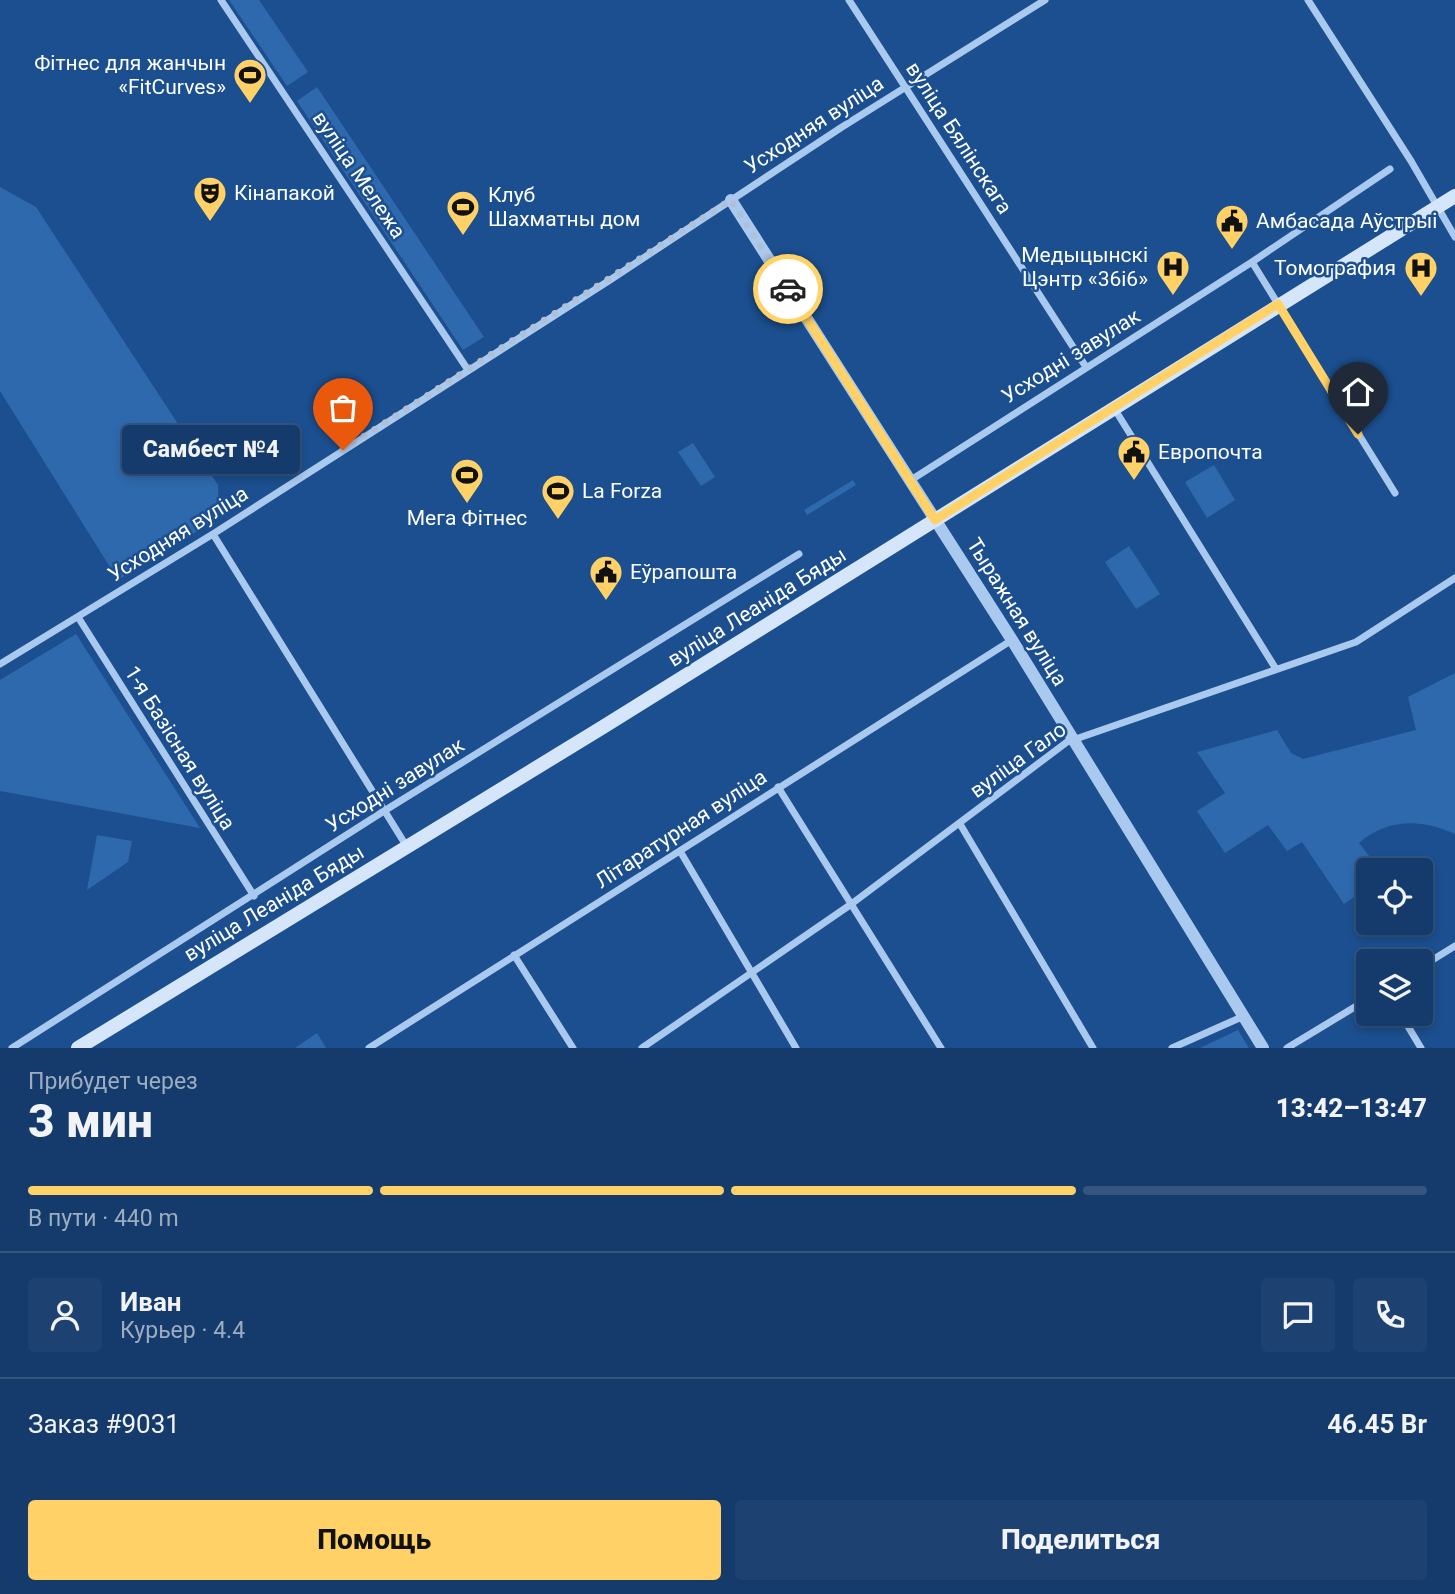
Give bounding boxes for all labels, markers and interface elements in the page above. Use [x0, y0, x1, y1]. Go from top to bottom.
place label: Фітнес для жанчын «FitCurves» [34, 51, 226, 99]
sports icon: Фітнес для жанчын «FitCurves» [231, 56, 269, 105]
street label: вуліца Бялінскага [901, 58, 1017, 218]
street label: Усходняя вуліца [740, 71, 888, 179]
street label: вуліца Мележа [308, 107, 410, 243]
theatre icon: Кінапакой [191, 174, 229, 223]
place label: Кінапакой [234, 181, 335, 205]
place label: Клуб Шахматны дом [488, 183, 640, 231]
sports icon: Клуб Шахматны дом [444, 188, 482, 237]
public building icon: Амбасада Аўстрыі [1213, 202, 1251, 251]
place label: Амбасада Аўстрыі [1256, 209, 1437, 233]
place label: Медыцынскі Цэнтр «36і6» [1021, 243, 1148, 291]
hospital icon: Медыцынскі Цэнтр «36і6» [1154, 248, 1192, 297]
hospital icon: Томография [1402, 249, 1440, 298]
courier [753, 254, 823, 324]
place label: Томография [1274, 256, 1396, 280]
icon: car [769, 270, 807, 308]
street label: Усходні завулак [997, 303, 1145, 408]
pin [1328, 362, 1388, 434]
icon: home [1339, 373, 1377, 411]
pin [313, 378, 373, 450]
icon: bag [324, 389, 362, 427]
callout: Самбест №4 [122, 426, 301, 475]
public building icon: Европочта [1115, 433, 1153, 482]
text: Самбест №4 [143, 436, 279, 463]
place label: Европочта [1158, 440, 1263, 464]
sports icon: Мега Фітнес [448, 456, 486, 505]
sports icon: La Forza [539, 472, 577, 521]
place label: La Forza [582, 479, 662, 503]
street label: Усходняя вуліца [104, 481, 252, 587]
place label: Мега Фітнес [407, 506, 527, 530]
street label: Тыражная вуліца [962, 534, 1072, 690]
street label: вуліца Леаніда Бяды [664, 542, 850, 672]
public building icon: Еўрапошта [587, 553, 625, 602]
place label: Еўрапошта [630, 560, 737, 584]
street label: 1-я Базісная вуліца [120, 662, 240, 834]
street label: вуліца Гало [965, 717, 1071, 803]
street label: Усходні завулак [321, 732, 469, 837]
street label: Літаратурная вуліца [591, 765, 771, 893]
street label: вуліца Леаніда Бяды [180, 840, 368, 966]
map controls [1356, 858, 1433, 1026]
button: locate [1356, 858, 1433, 935]
button: layers [1356, 949, 1433, 1026]
text: Прибудет через [28, 1068, 198, 1095]
text: 13:42–13:47 [1276, 1093, 1427, 1123]
text: 3 мин [28, 1094, 153, 1148]
text: В пути · 440 m [28, 1205, 179, 1232]
button: person [28, 1278, 102, 1352]
button: chat [1261, 1278, 1335, 1352]
button: phone [1353, 1278, 1427, 1352]
text: Иван [120, 1287, 182, 1317]
text: Курьер · 4.4 [120, 1317, 245, 1344]
text: Заказ #9031 [28, 1409, 180, 1439]
text: 46.45 Br [1327, 1409, 1427, 1439]
button: Помощь [28, 1500, 721, 1580]
button: Поделиться [735, 1500, 1427, 1580]

